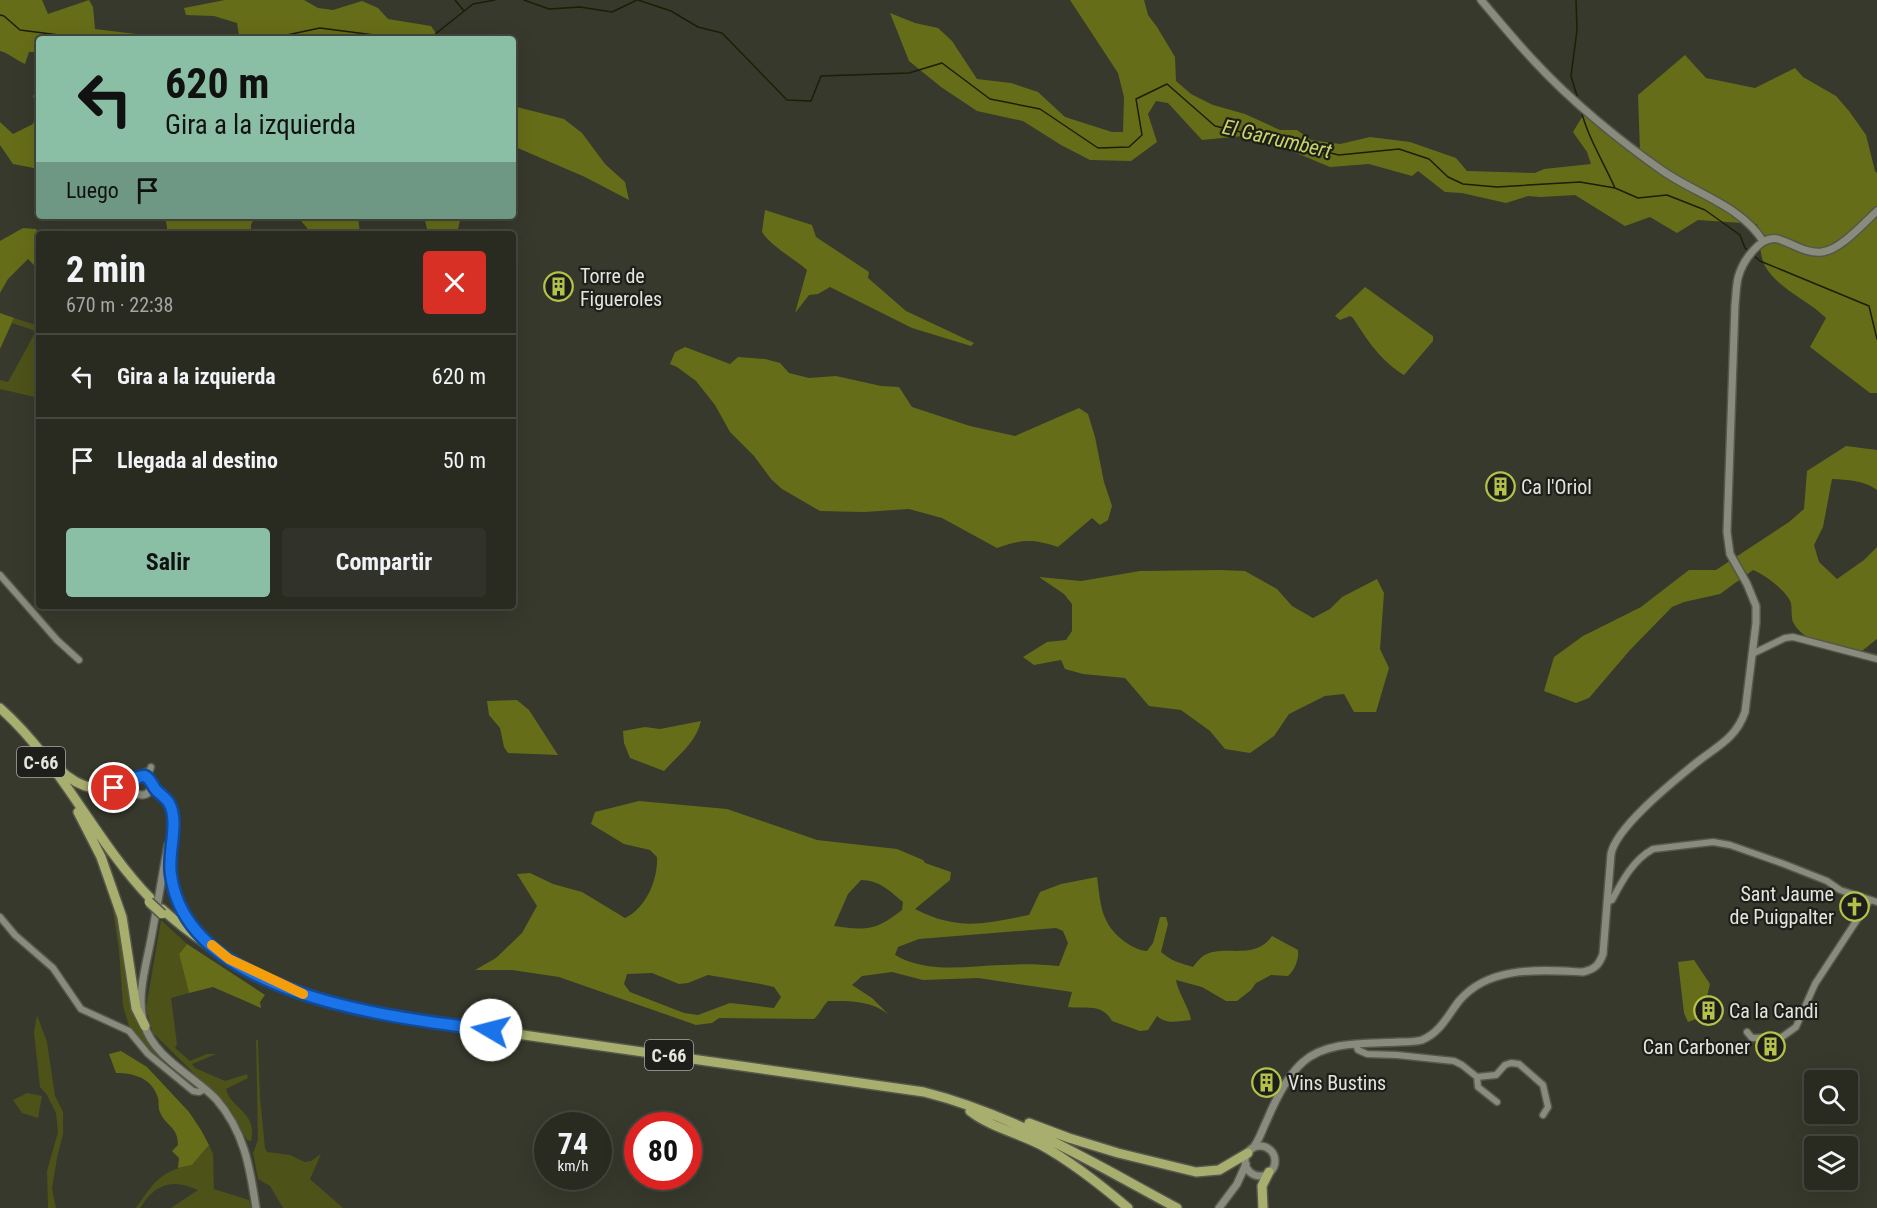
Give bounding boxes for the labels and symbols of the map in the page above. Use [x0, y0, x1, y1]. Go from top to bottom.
water label: El Garrumbert [1220, 115, 1335, 163]
place label: Torre de Figueroles [580, 264, 662, 311]
building icon: Torre de Figueroles [543, 271, 575, 303]
building icon: Ca l'Oriol [1484, 471, 1516, 503]
place label: Ca l'Oriol [1521, 475, 1592, 499]
road number: C-66 [17, 747, 65, 777]
pin [88, 762, 139, 813]
place label: Sant Jaume de Puigpalter [1729, 882, 1834, 929]
church icon: Sant Jaume de Puigpalter [1839, 890, 1871, 922]
building icon: Ca la Candi [1692, 995, 1724, 1027]
position arrow [459, 998, 523, 1062]
place label: Ca la Candi [1729, 999, 1818, 1023]
building icon: Can Carboner [1755, 1031, 1787, 1063]
place label: Can Carboner [1643, 1035, 1750, 1059]
road number: C-66 [645, 1040, 693, 1070]
building icon: Vins Bustins [1251, 1067, 1283, 1099]
place label: Vins Bustins [1288, 1071, 1386, 1095]
speed limit sign: 80 [624, 1112, 702, 1190]

